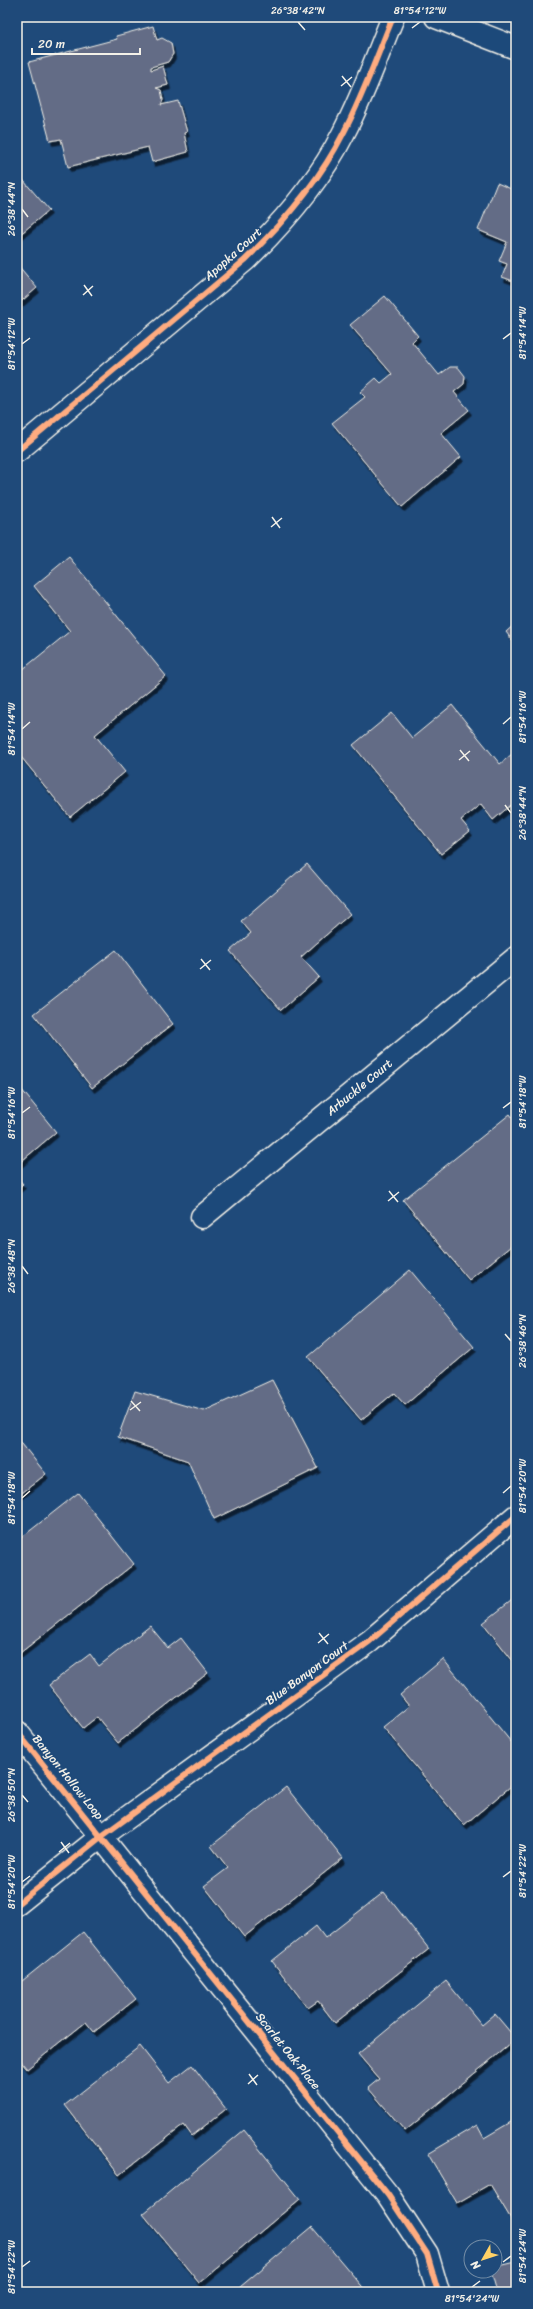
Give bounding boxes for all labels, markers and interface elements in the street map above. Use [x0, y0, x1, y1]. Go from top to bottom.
text: 26°38'42"N [271, 2, 325, 20]
text: 81°54'12"W [394, 2, 447, 20]
scale bar [32, 30, 140, 56]
text: 20 m [38, 33, 65, 55]
text: 26°38'44"N [3, 182, 21, 236]
street label: Apopka Court [198, 222, 267, 287]
text: 81°54'14"W [514, 306, 532, 360]
text: 81°54'12"W [3, 317, 21, 370]
text: 81°54'16"W [514, 690, 532, 743]
text: 81°54'14"W [3, 702, 21, 756]
text: 26°38'44"N [514, 786, 532, 840]
street label: Arbuckle Court [320, 1053, 398, 1122]
text: 81°54'18"W [514, 1075, 532, 1128]
text: 81°54'16"W [3, 1086, 21, 1139]
text: 26°38'48"N [3, 1239, 21, 1293]
text: 26°38'46"N [514, 1314, 532, 1368]
text: 81°54'20"W [514, 1458, 532, 1513]
text: 81°54'18"W [3, 1471, 21, 1524]
street label: Blue Banyon Court [261, 1634, 354, 1711]
street label: Banyon Hollow Loop [26, 1729, 110, 1825]
text: 26°38'50"N [3, 1768, 21, 1822]
text: 81°54'22"W [514, 1844, 532, 1898]
text: 81°54'20"W [3, 1854, 21, 1909]
street label: Scarlet Oak Place [250, 2007, 326, 2095]
text: 81°54'24"W [514, 2228, 532, 2283]
north arrow [463, 2239, 503, 2279]
text: 81°54'22"W [3, 2240, 21, 2294]
text: N [466, 2256, 486, 2275]
text: 81°54'24"W [445, 2290, 500, 2308]

